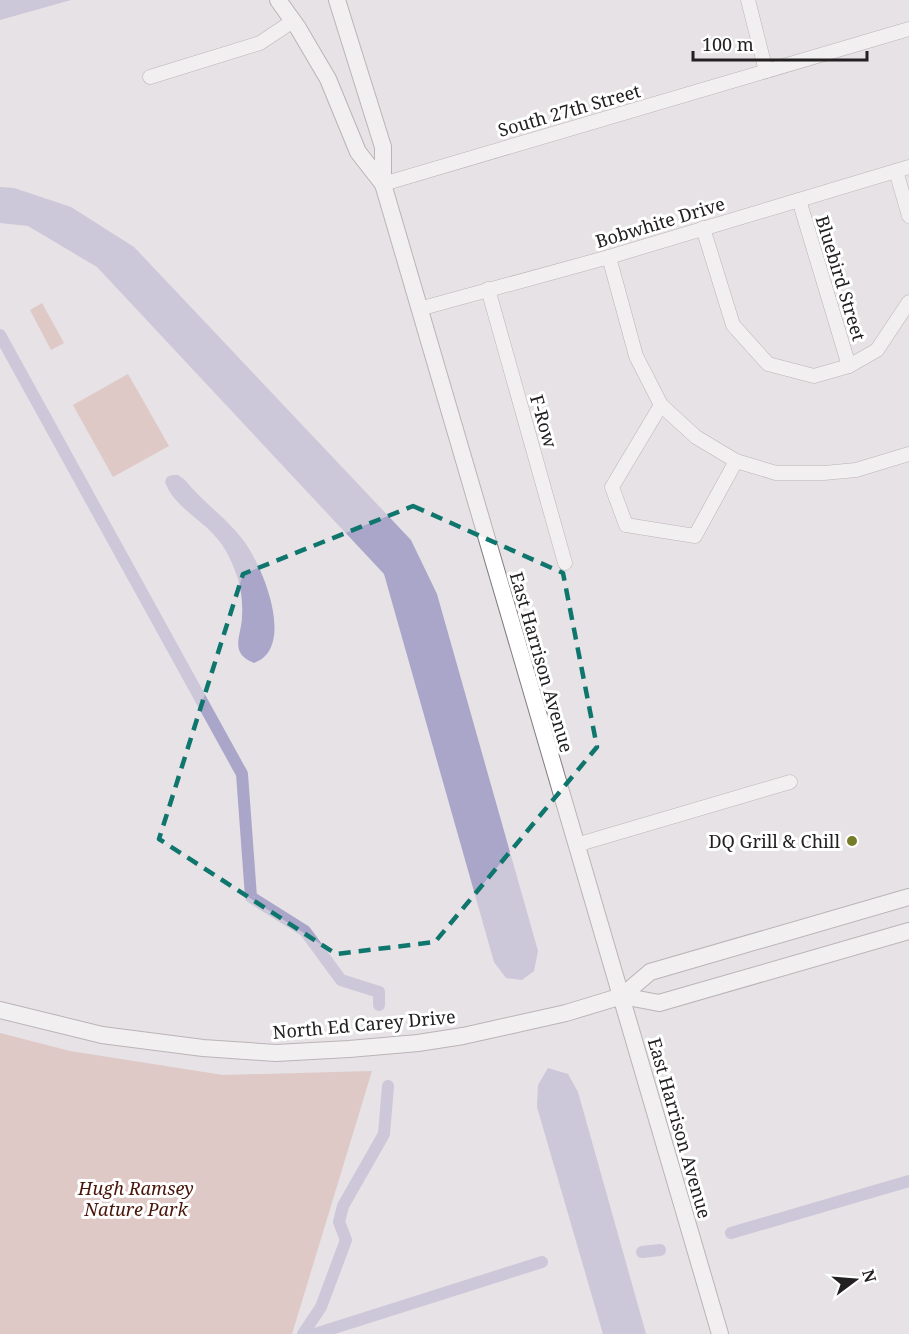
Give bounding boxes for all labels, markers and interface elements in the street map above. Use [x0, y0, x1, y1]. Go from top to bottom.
scale bar [693, 24, 867, 62]
text: 100 m [702, 32, 754, 56]
street label: South 27th Street [495, 78, 643, 142]
street label: Bobwhite Drive [592, 191, 728, 253]
street label: Bluebird Street [811, 213, 871, 343]
street label: F-Row [525, 392, 563, 451]
street label: East Harrison Avenue [505, 569, 579, 755]
place label: DQ Grill & Chill [709, 829, 840, 853]
marker: DQ Grill & Chill [845, 834, 859, 848]
street label: North Ed Carey Drive [272, 1004, 456, 1044]
street label: East Harrison Avenue [643, 1035, 717, 1221]
park label: Hugh Ramsey Nature Park [77, 1176, 194, 1221]
north arrow [825, 1250, 885, 1310]
text: N [857, 1267, 882, 1285]

